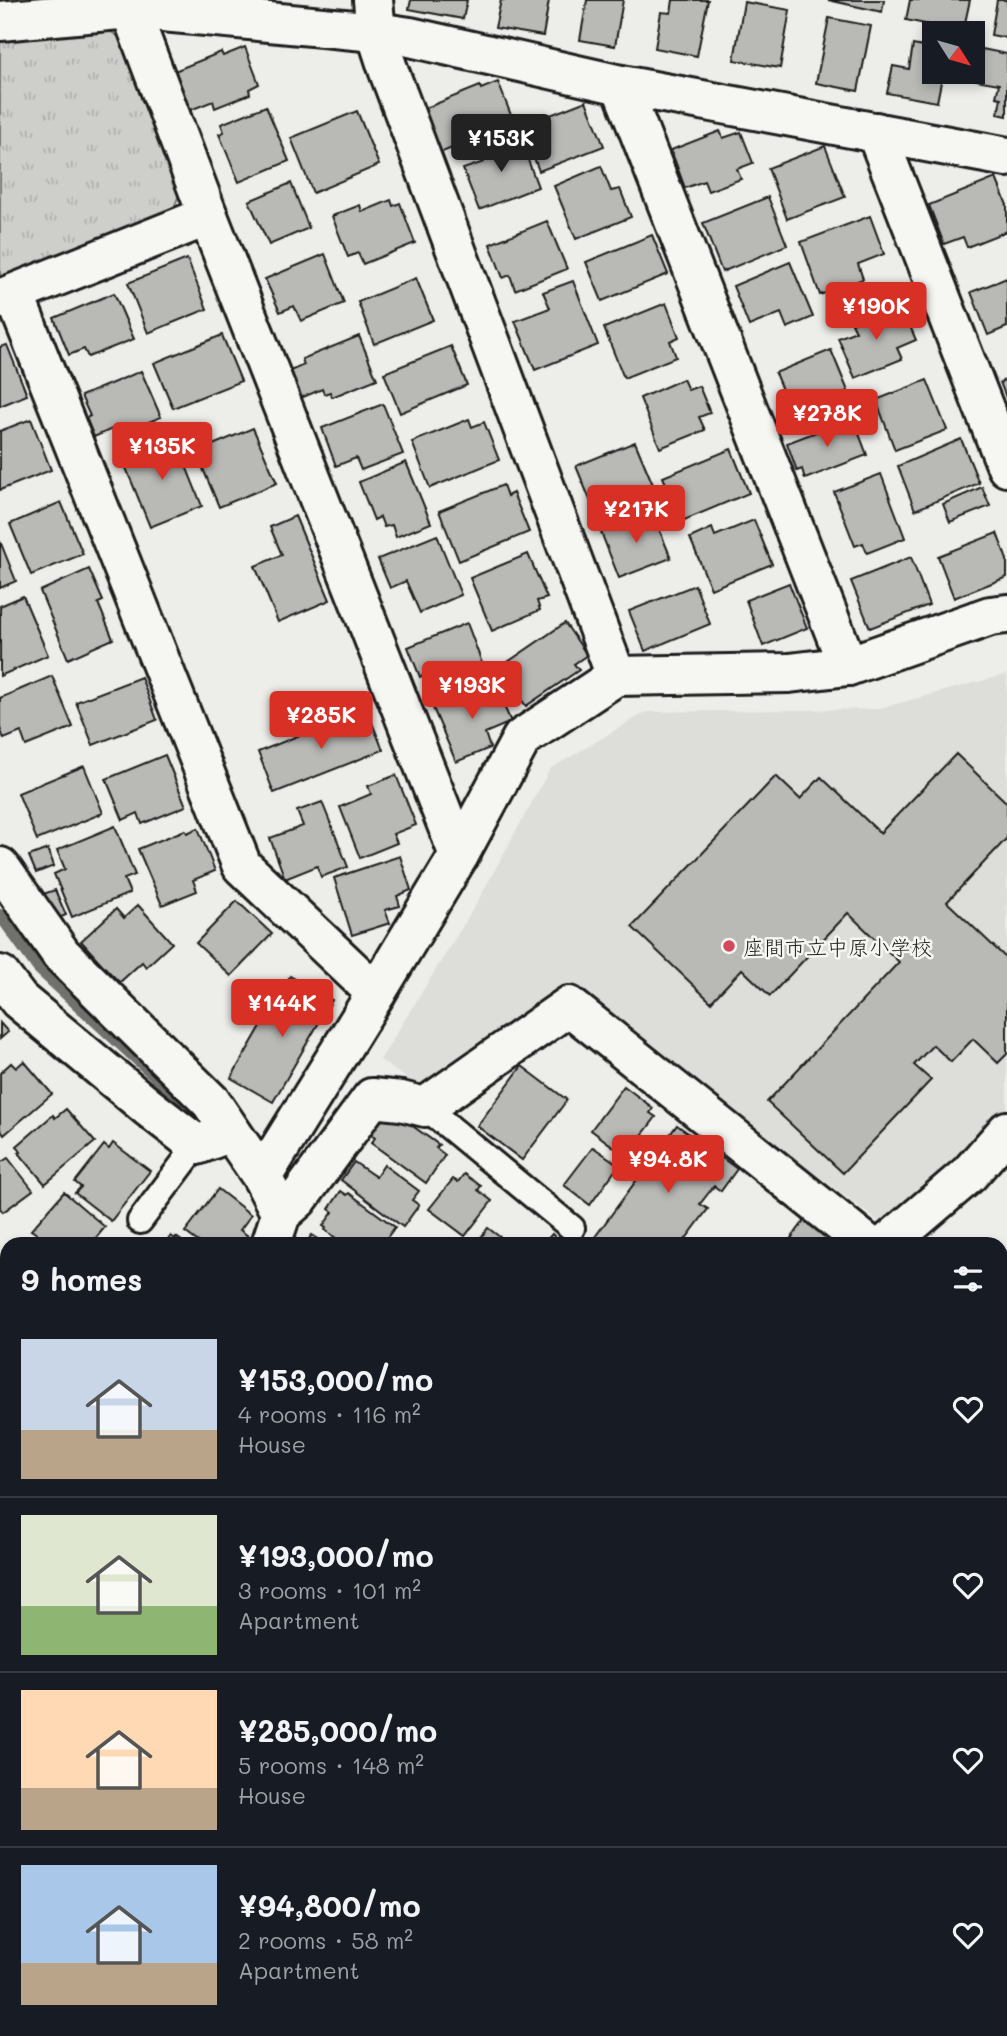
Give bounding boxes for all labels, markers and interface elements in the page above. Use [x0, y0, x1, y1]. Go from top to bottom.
north arrow [922, 21, 985, 84]
map controls [922, 21, 985, 84]
pin: ¥153K [452, 114, 550, 174]
text: ¥153K [467, 122, 535, 152]
pin: ¥190K [827, 282, 925, 342]
text: ¥190K [842, 290, 911, 320]
pin: ¥278K [778, 390, 876, 449]
text: ¥278K [792, 397, 862, 427]
pin: ¥135K [113, 422, 211, 482]
text: ¥135K [128, 430, 196, 460]
pin: ¥217K [587, 486, 685, 545]
text: ¥217K [603, 493, 669, 523]
pin: ¥193K [423, 662, 521, 721]
text: ¥193K [438, 669, 506, 699]
pin: ¥285K [272, 692, 370, 751]
text: ¥285K [286, 699, 356, 729]
place label: 座間市立中原小学校 [743, 933, 932, 960]
marker: 座間市立中原小学校 [721, 938, 737, 954]
pin: ¥144K [233, 979, 331, 1039]
text: ¥144K [247, 987, 317, 1017]
pin: ¥94.8K [611, 1136, 725, 1195]
text: ¥94.8K [628, 1143, 708, 1173]
text: 9 homes [21, 1259, 142, 1299]
icon: filters [949, 1260, 987, 1298]
text: ¥153,000/mo [238, 1359, 433, 1399]
icon: home [77, 1367, 161, 1451]
icon: heart [949, 1390, 987, 1428]
text: 4 rooms · 116 m² [238, 1399, 421, 1429]
text: House [238, 1429, 306, 1459]
text: ¥193,000/mo [238, 1535, 434, 1575]
icon: home [77, 1543, 161, 1627]
icon: heart [949, 1566, 987, 1604]
text: 3 rooms · 101 m² [238, 1575, 421, 1605]
text: Apartment [238, 1605, 360, 1635]
text: ¥285,000/mo [238, 1710, 437, 1750]
icon: home [77, 1718, 161, 1802]
icon: heart [949, 1741, 987, 1779]
text: 5 rooms · 148 m² [238, 1750, 424, 1780]
text: House [238, 1780, 306, 1810]
text: ¥94,800/mo [238, 1885, 421, 1925]
icon: home [77, 1893, 161, 1977]
icon: heart [949, 1916, 987, 1954]
text: 2 rooms · 58 m² [238, 1925, 413, 1955]
text: Apartment [238, 1955, 360, 1985]

